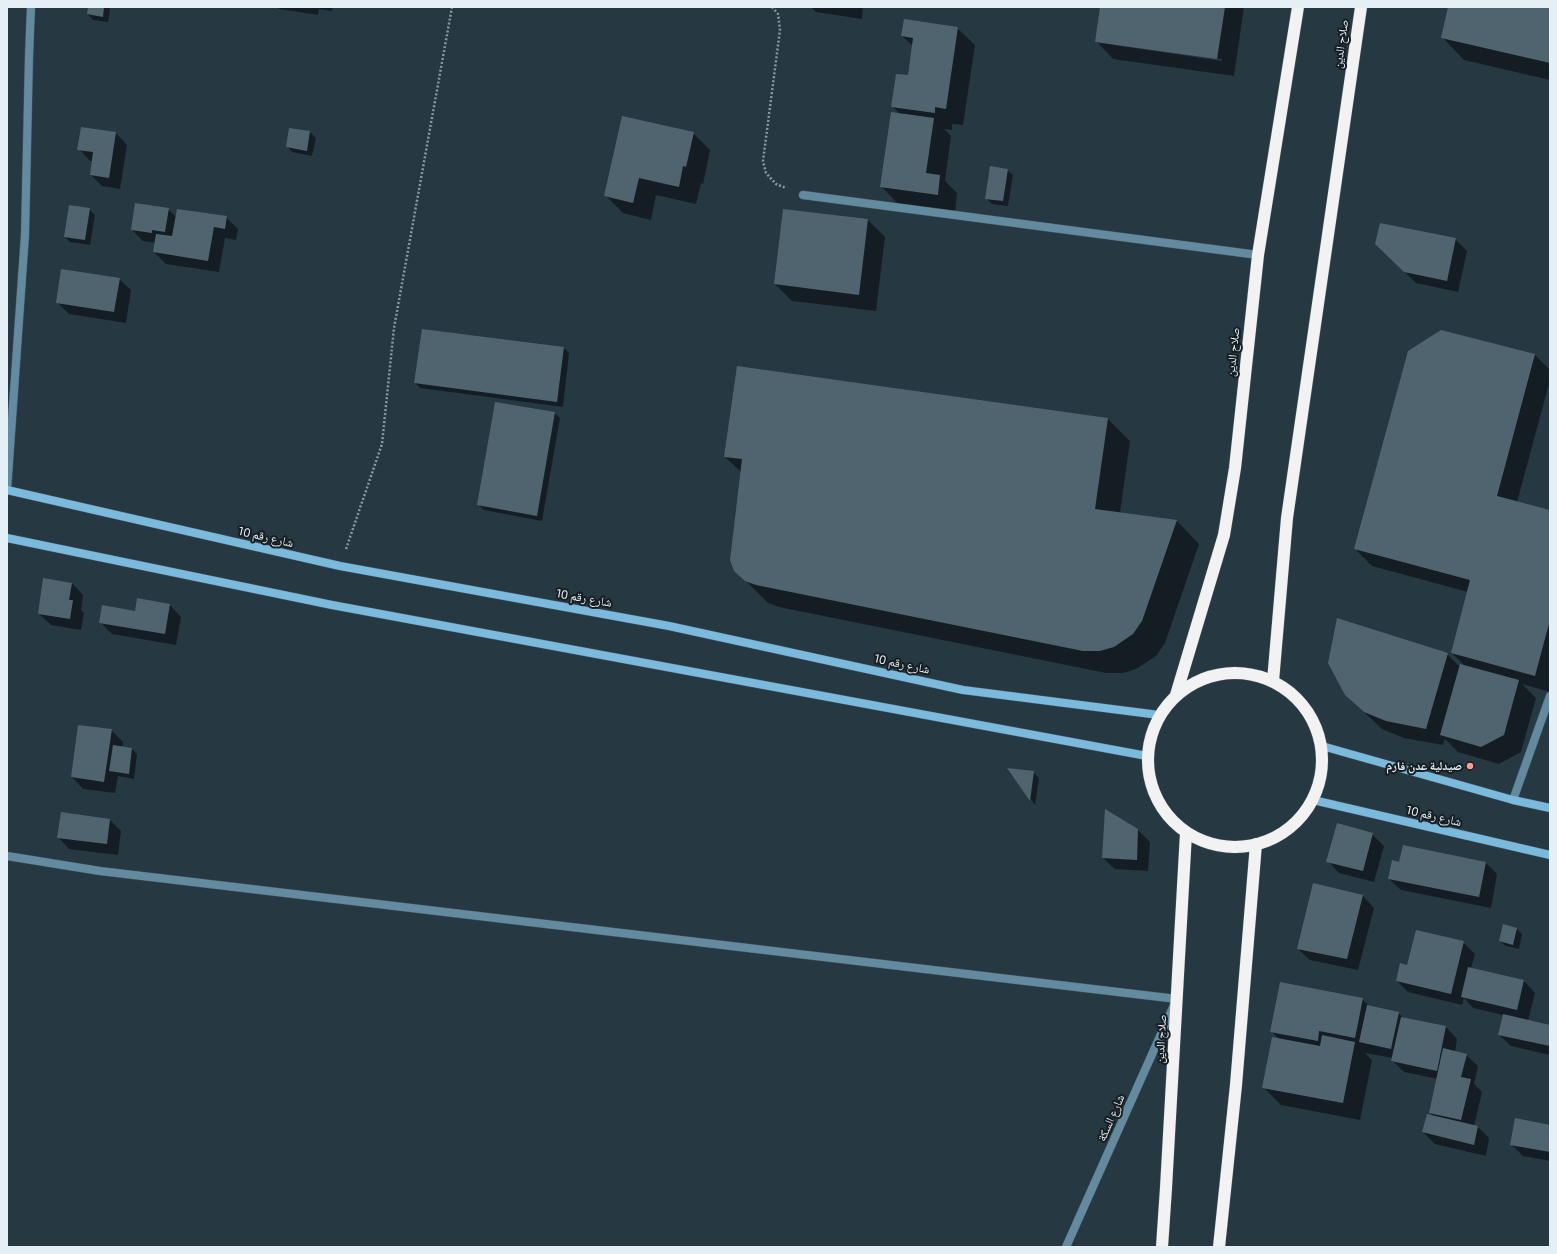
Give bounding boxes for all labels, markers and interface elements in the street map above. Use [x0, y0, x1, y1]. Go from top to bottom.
street label: صلاح الدين [1330, 19, 1352, 69]
street label: صلاح الدين [1223, 327, 1243, 377]
street label: شارع رقم 10 [237, 524, 295, 550]
street label: شارع رقم 10 [555, 586, 613, 610]
street label: شارع رقم 10 [873, 651, 931, 677]
place label: صيدلية عدن فارم [1386, 759, 1462, 773]
marker: صيدلية عدن فارم [1465, 761, 1475, 771]
street label: شارع رقم 10 [1405, 803, 1463, 829]
street label: صلاح الدين [1153, 1014, 1169, 1064]
street label: شارع السكة [1094, 1092, 1128, 1144]

